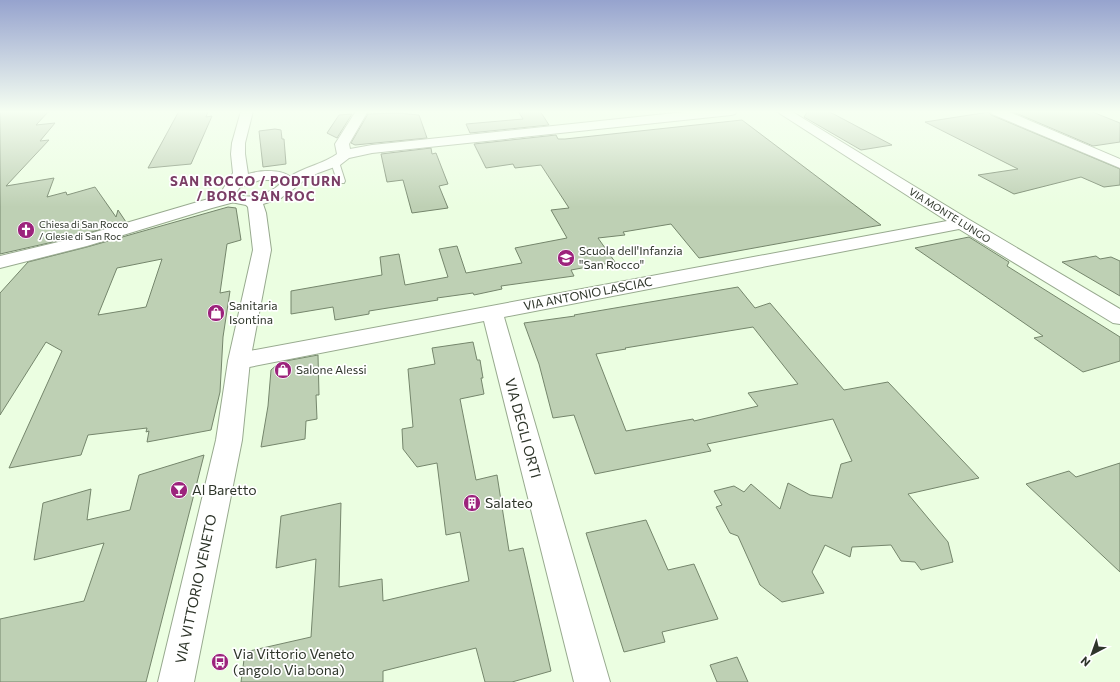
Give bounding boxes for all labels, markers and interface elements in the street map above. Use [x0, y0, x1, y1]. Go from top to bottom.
district label: SAN ROCCO / PODTURN / BORC SAN ROC [170, 173, 342, 204]
street label: VIA MONTE LUNGO [907, 185, 993, 245]
place label: Chiesa di San Rocco / Glesie di San Roc [39, 218, 128, 242]
church icon: Chiesa di San Rocco / Glesie di San Roc [16, 220, 36, 240]
place label: Scuola dell'Infanzia "San Rocco" [579, 243, 683, 271]
school or university icon: Scuola dell'Infanzia "San Rocco" [556, 248, 576, 268]
street label: VIA ANTONIO LASCIAC [522, 274, 653, 312]
place label: Sanitaria Isontina [229, 298, 278, 326]
shop icon: Sanitaria Isontina [206, 303, 226, 323]
shop icon: Salone Alessi [273, 360, 293, 380]
place label: Salone Alessi [296, 362, 367, 376]
street label: VIA DEGLI ORTI [502, 376, 545, 480]
bar icon: Al Baretto [169, 480, 189, 500]
place label: Al Baretto [192, 481, 257, 498]
building icon: Salateo [462, 493, 482, 513]
place label: Salateo [485, 494, 533, 511]
street label: VIA VITTORIO VENETO [171, 513, 220, 665]
north arrow [1072, 634, 1112, 674]
place label: Via Vittorio Veneto (angolo Via bona) [233, 645, 355, 678]
bus stop icon: Via Vittorio Veneto (angolo Via bona) [210, 652, 230, 672]
text: N [1078, 654, 1092, 670]

